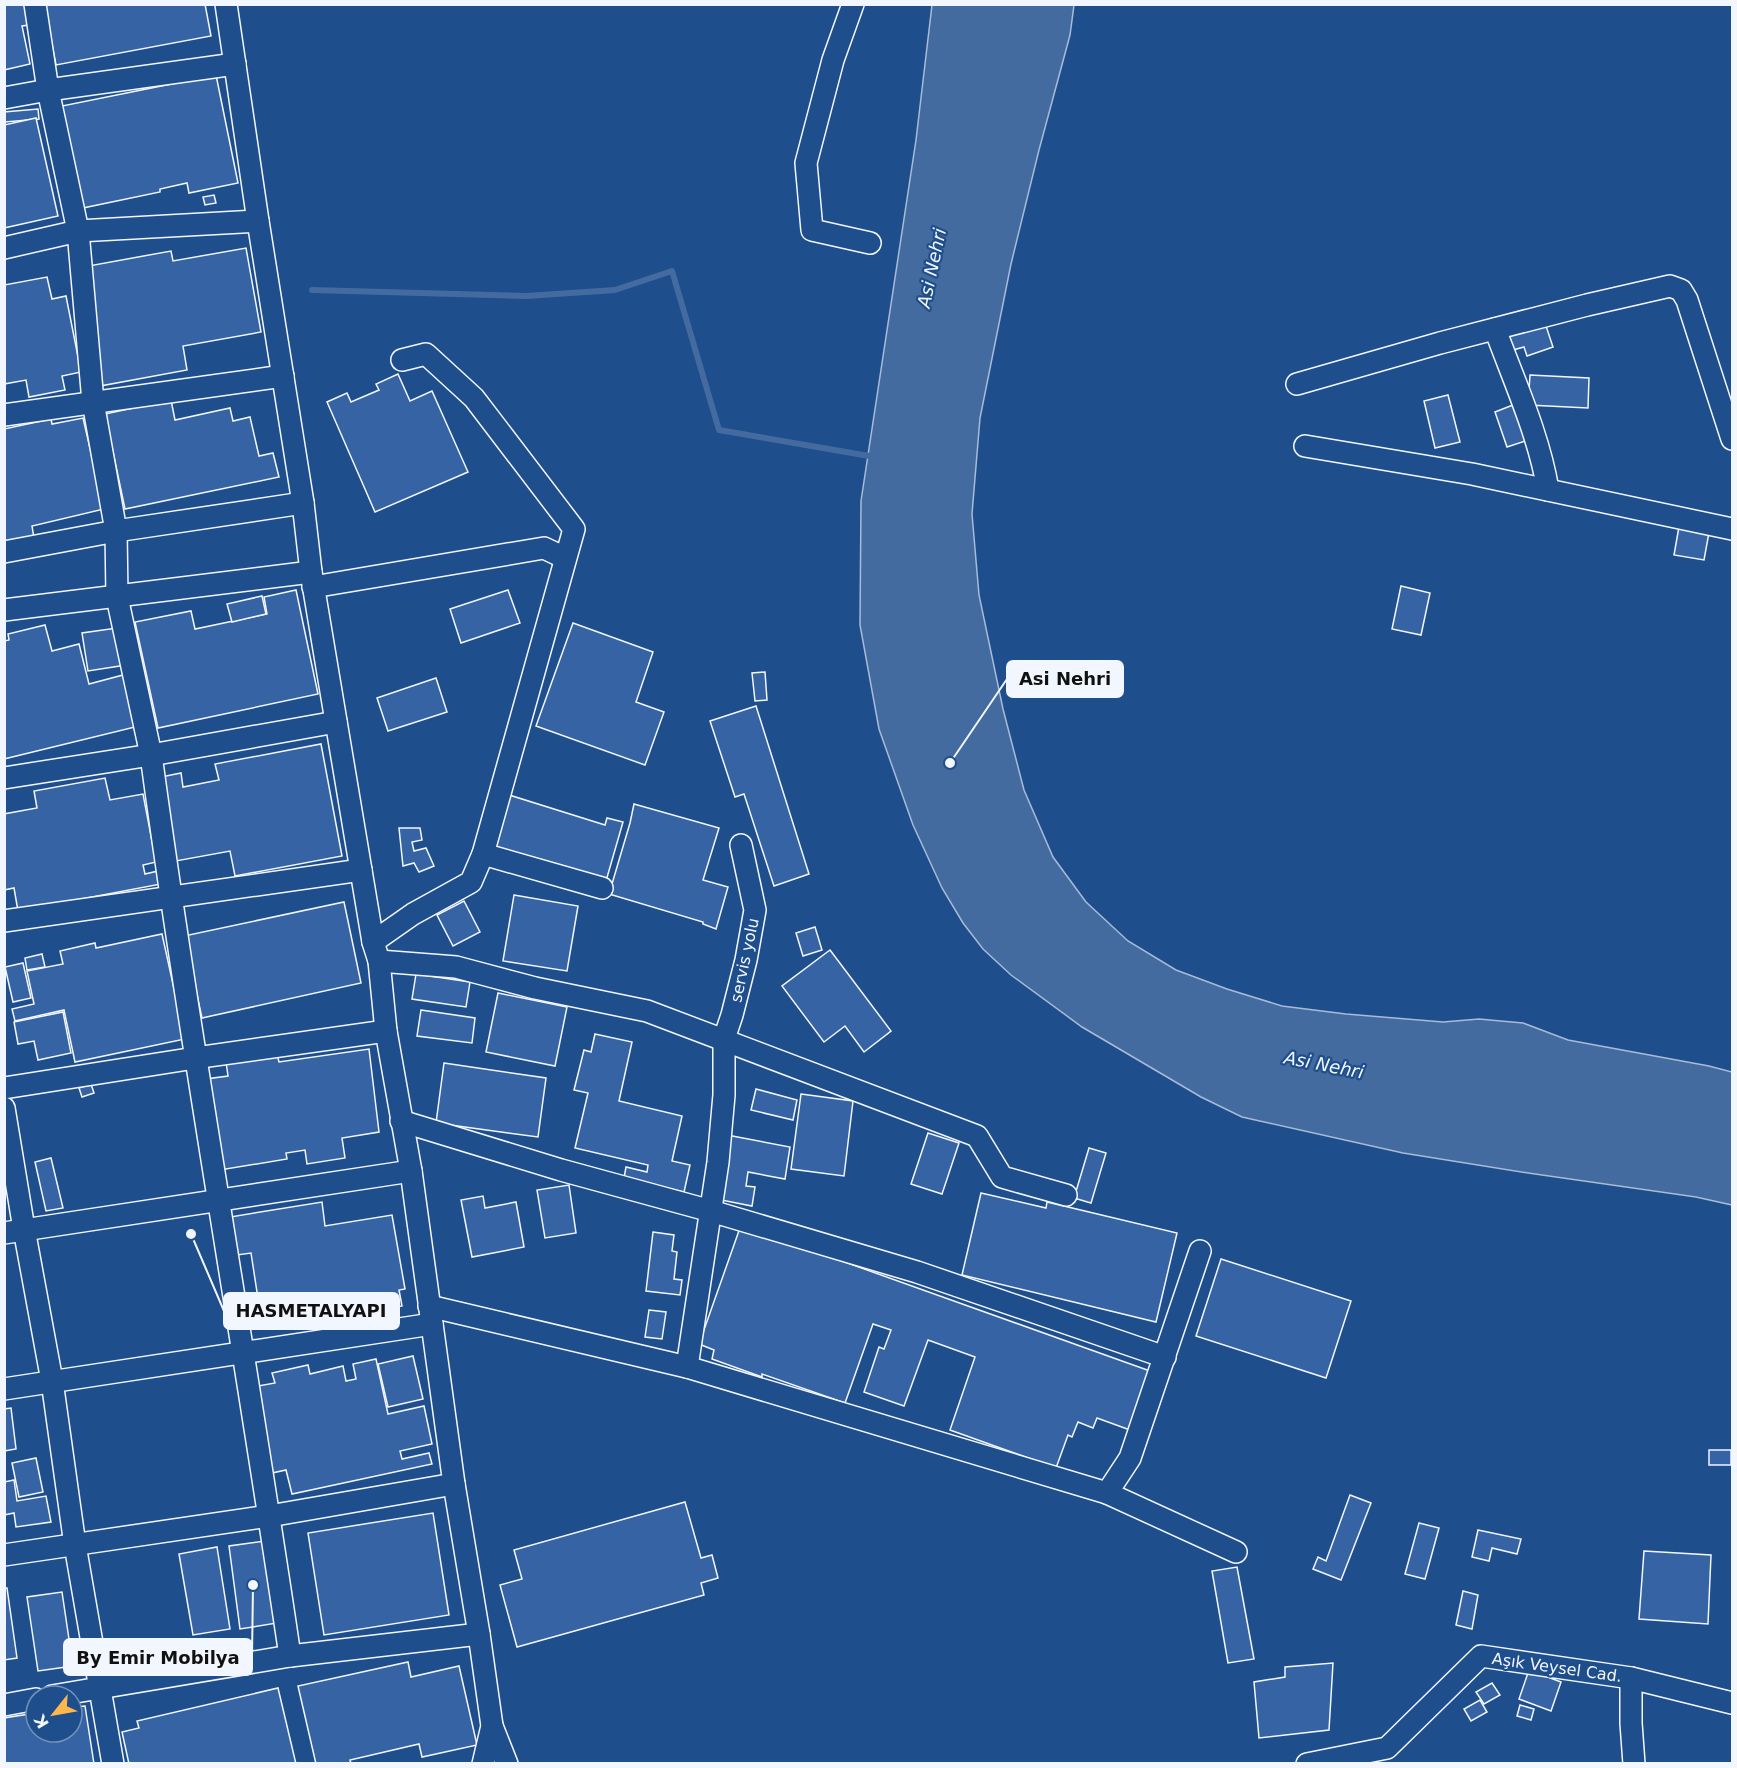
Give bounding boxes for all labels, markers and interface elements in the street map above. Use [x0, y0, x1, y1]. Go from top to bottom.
water label: Asi Nehri [913, 226, 950, 311]
callout: Asi Nehri [1007, 661, 1123, 697]
text: Asi Nehri [1019, 668, 1111, 689]
street label: servis yolu [726, 916, 763, 1004]
water label: Asi Nehri [1281, 1046, 1366, 1083]
callout: HASMETALYAPI [224, 1293, 399, 1329]
text: HASMETALYAPI [236, 1300, 386, 1321]
callout: By Emir Mobilya [64, 1639, 252, 1675]
text: By Emir Mobilya [76, 1647, 240, 1668]
street label: Aşık Veysel Cad. [1491, 1649, 1623, 1686]
north arrow [24, 1684, 84, 1744]
text: K [30, 1711, 53, 1732]

